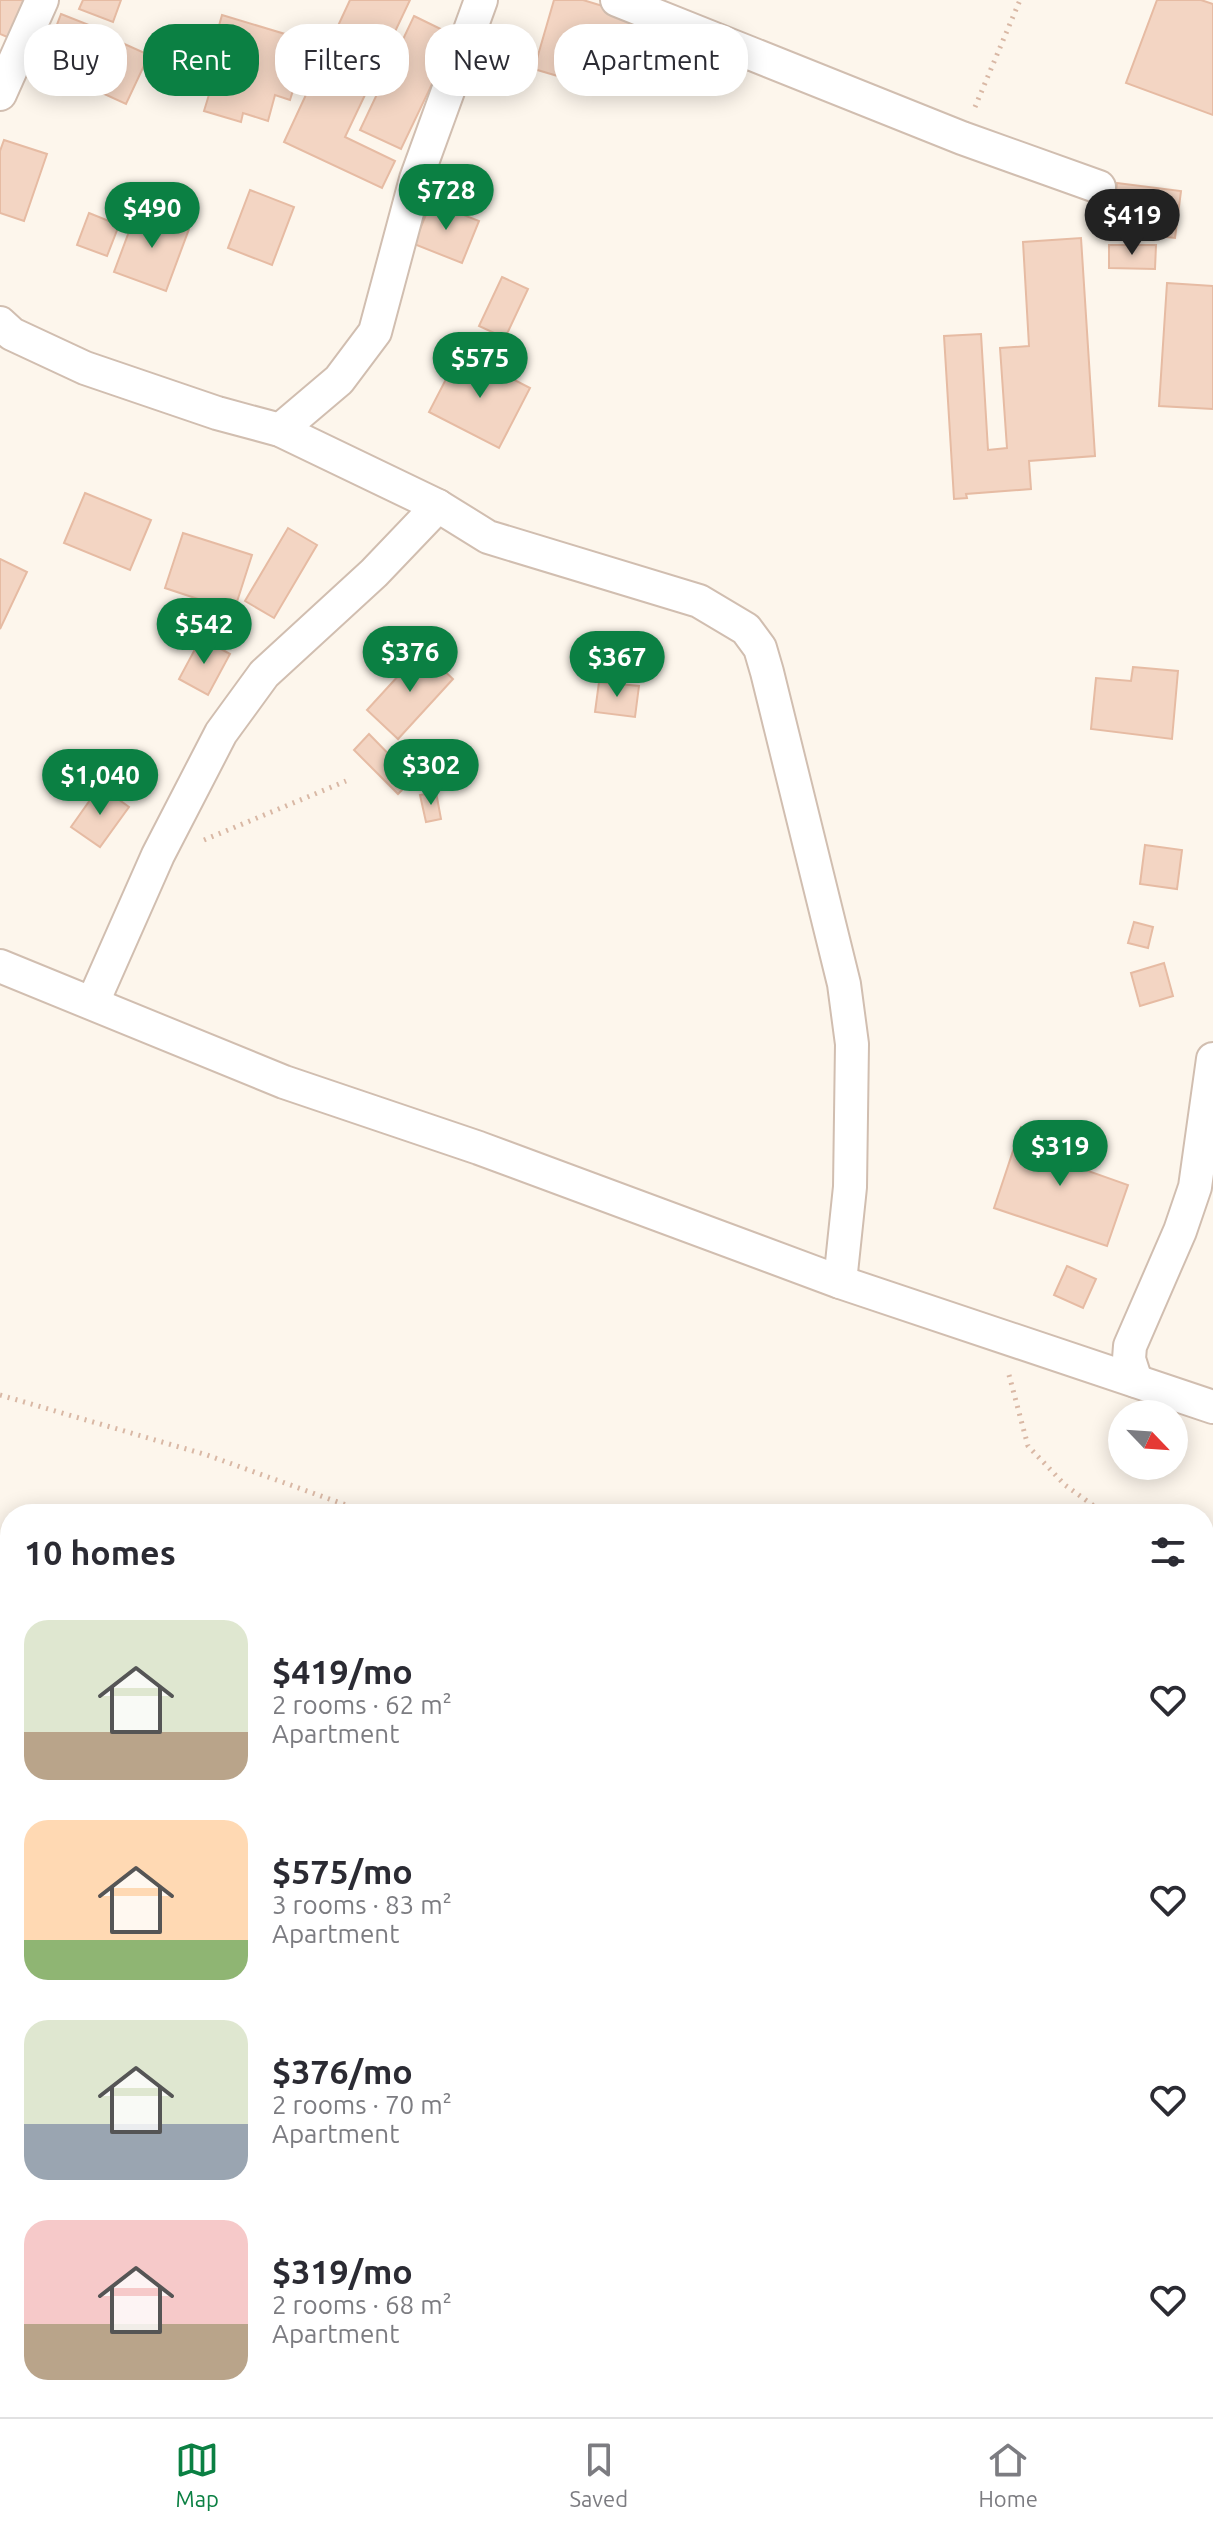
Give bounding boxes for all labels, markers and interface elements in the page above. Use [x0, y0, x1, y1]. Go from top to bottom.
chip: Buy [24, 24, 127, 96]
chip: Rent [143, 24, 259, 96]
chip: Filters [275, 24, 409, 96]
chip: New [425, 24, 538, 96]
chip: Apartment [554, 24, 748, 96]
pin: $728 [399, 164, 493, 232]
text: $728 [417, 175, 475, 204]
pin: $490 [105, 182, 199, 250]
pin: $419 [1085, 189, 1179, 257]
text: $490 [123, 193, 181, 222]
text: $419 [1103, 200, 1161, 229]
pin: $575 [433, 332, 527, 400]
text: $575 [451, 343, 509, 372]
pin: $542 [157, 598, 251, 666]
text: $542 [175, 609, 233, 638]
pin: $376 [363, 626, 457, 694]
pin: $367 [570, 631, 664, 699]
text: $376 [381, 637, 439, 666]
text: $367 [588, 642, 646, 671]
pin: $302 [384, 739, 478, 807]
pin: $1,040 [35, 749, 165, 817]
text: $302 [402, 750, 460, 779]
text: $1,040 [60, 760, 140, 789]
pin: $319 [1013, 1120, 1107, 1188]
text: $319 [1031, 1131, 1089, 1160]
north arrow [1108, 1400, 1188, 1480]
map controls [1108, 1400, 1188, 1480]
icon: filters [1146, 1530, 1190, 1574]
text: 10 homes [24, 1533, 176, 1571]
icon: home [88, 1652, 184, 1748]
text: $419/mo [272, 1652, 413, 1690]
icon: heart [1146, 1678, 1190, 1722]
text: 2 rooms · 62 m² [272, 1690, 452, 1719]
text: Apartment [272, 1719, 399, 1748]
icon: home [88, 1852, 184, 1948]
text: $575/mo [272, 1852, 413, 1890]
icon: heart [1146, 1878, 1190, 1922]
text: 3 rooms · 83 m² [272, 1890, 452, 1919]
text: Apartment [272, 1919, 399, 1948]
icon: home [88, 2052, 184, 2148]
text: $376/mo [272, 2052, 413, 2090]
icon: heart [1146, 2078, 1190, 2122]
text: 2 rooms · 70 m² [272, 2090, 452, 2119]
text: Apartment [272, 2119, 399, 2148]
icon: home [88, 2252, 184, 2348]
text: $319/mo [272, 2252, 413, 2290]
icon: heart [1146, 2278, 1190, 2322]
text: 2 rooms · 68 m² [272, 2290, 452, 2319]
text: Apartment [272, 2319, 399, 2348]
tab: Map [175, 2438, 219, 2511]
tab: Saved [570, 2438, 628, 2511]
tab: Home [978, 2438, 1038, 2511]

